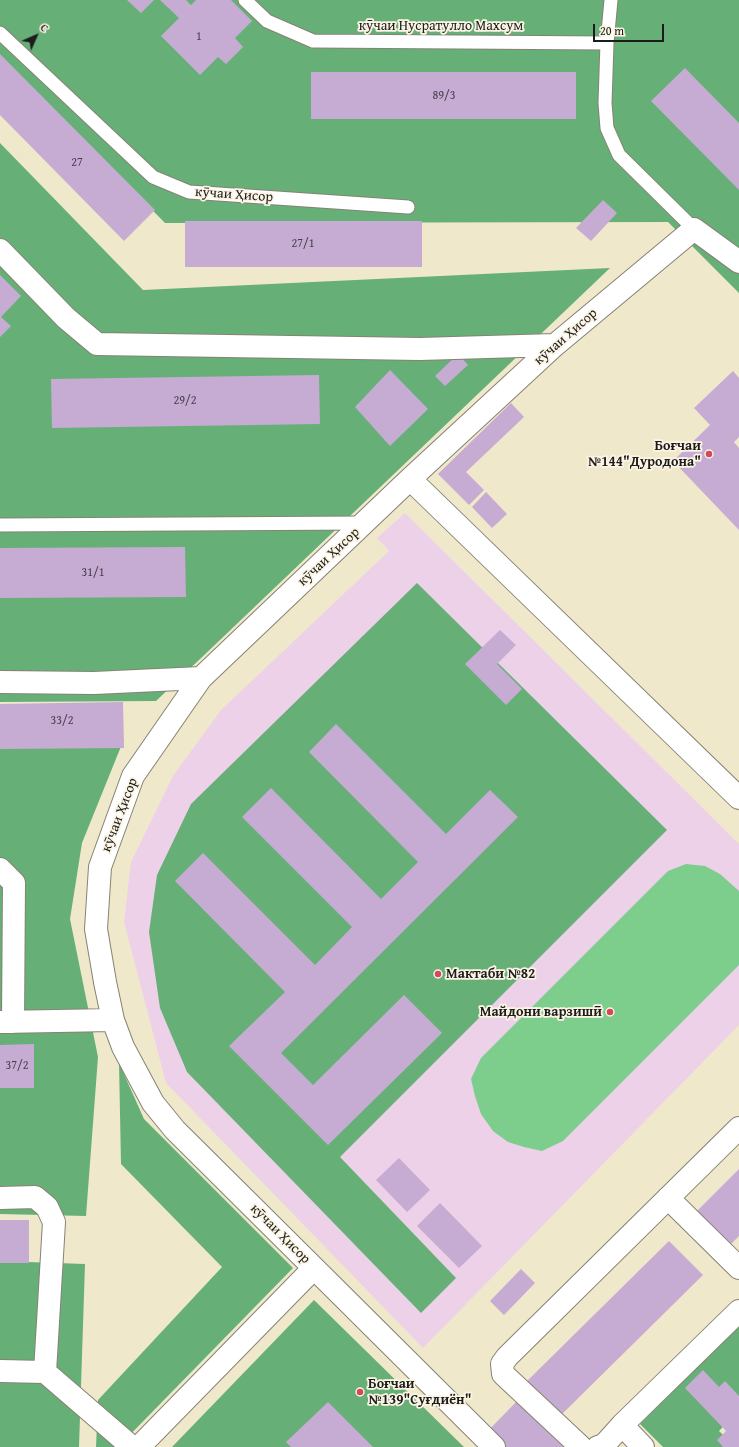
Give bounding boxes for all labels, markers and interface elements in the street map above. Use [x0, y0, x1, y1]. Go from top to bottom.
north arrow [16, 16, 56, 56]
scale bar [595, 16, 666, 42]
street label: кӯчаи Hусратулло Махсум [359, 18, 523, 34]
text: С [37, 20, 52, 35]
text: 20 m [600, 22, 624, 39]
house number: 1 [196, 30, 202, 44]
house number: 89/3 [433, 89, 455, 103]
house number: 27 [71, 156, 83, 170]
street label: кӯчаи Ҳисор [194, 184, 274, 206]
house number: 27/1 [292, 237, 314, 251]
street label: кӯчаи Ҳисор [531, 305, 601, 369]
house number: 29/2 [174, 394, 196, 408]
place label: Боғчаи №144"Дуродона" [588, 438, 701, 470]
marker: Боғчаи №144"Дуродона" [704, 449, 714, 459]
street label: кӯчаи Ҳисор [295, 524, 363, 590]
house number: 31/1 [82, 566, 104, 580]
house number: 33/2 [51, 714, 73, 728]
street label: кӯчаи Ҳисор [98, 776, 142, 854]
place label: Мактаби №82 [446, 966, 535, 982]
marker: Мактаби №82 [433, 969, 443, 979]
place label: Майдони варзишӣ [480, 1004, 602, 1020]
marker: Майдони варзишӣ [605, 1007, 615, 1017]
house number: 37/2 [6, 1059, 28, 1073]
street label: кӯчаи Ҳисор [246, 1200, 314, 1268]
place label: Боғчаи №139"Суғдиён" [368, 1376, 471, 1408]
marker: Боғчаи №139"Суғдиён" [355, 1387, 365, 1397]

